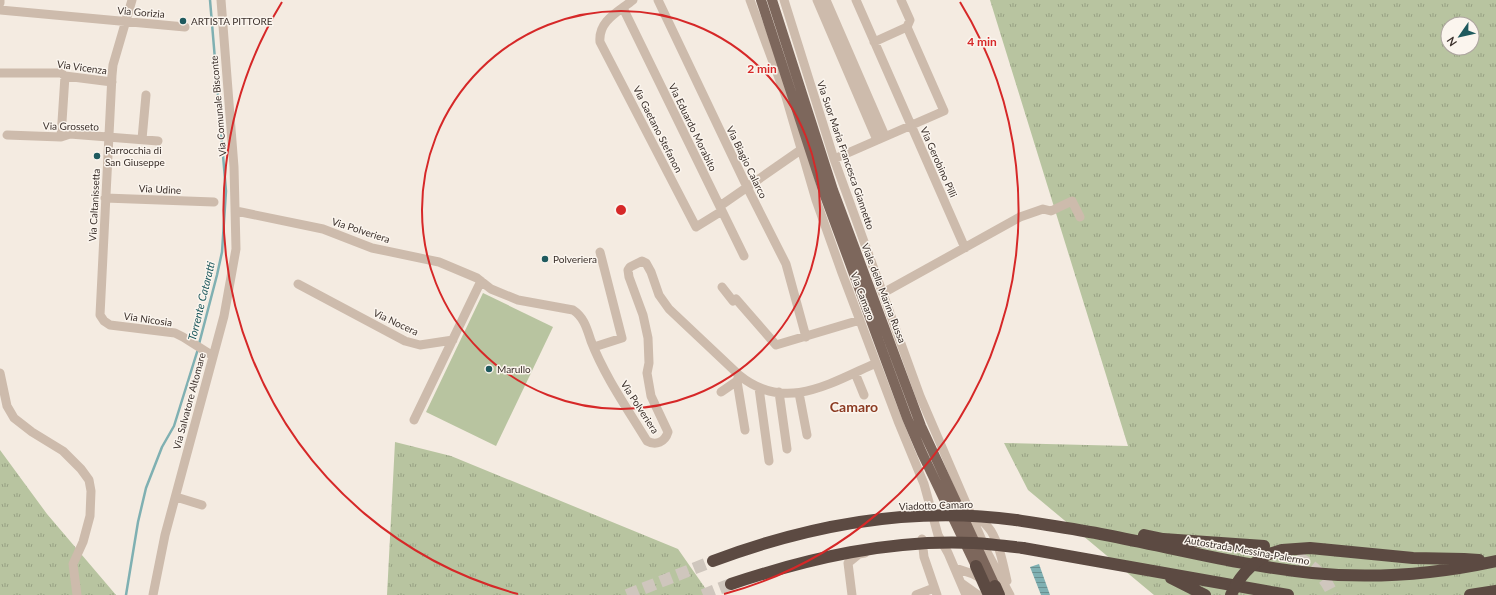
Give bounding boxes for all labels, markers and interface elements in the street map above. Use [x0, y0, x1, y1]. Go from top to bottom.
street label: Via Gorizia [117, 4, 165, 20]
place label: ARTISTA PITTORE [191, 15, 273, 27]
marker: ARTISTA PITTORE [178, 16, 188, 26]
north arrow [1440, 16, 1480, 56]
text: 4 min [967, 34, 997, 49]
text: N [1444, 35, 1459, 49]
street label: Via Comunale Bisconte [208, 55, 228, 157]
street label: Via Vicenza [56, 58, 108, 76]
text: 2 min [747, 61, 777, 76]
street label: Via Suor Maria Francesca Giannetto [815, 79, 877, 231]
street label: Via Eduardo Morabito [667, 81, 720, 173]
street label: Via Gaetano Stefanon [631, 84, 685, 174]
street label: Via Grosseto [43, 120, 100, 132]
street label: Via Biagio Calarco [724, 124, 770, 200]
street label: Via Gerobino Pilli [918, 125, 960, 199]
place label: Parrocchia di San Giuseppe [105, 144, 165, 168]
marker: Parrocchia di San Giuseppe [92, 151, 102, 161]
street label: Via Caltanissetta [86, 168, 102, 242]
street label: Via Udine [138, 182, 182, 196]
centre of rings [614, 203, 628, 217]
street label: Via Polveriera [330, 215, 392, 245]
street label: Viale della Marina Russa [859, 241, 909, 345]
place label: Polveriera [553, 253, 597, 265]
marker: Polveriera [540, 254, 550, 264]
water label: Torrente Cataratti [185, 260, 217, 342]
street label: Via Camaro [848, 270, 878, 322]
street label: Via Nocera [372, 306, 420, 338]
street label: Via Nicosia [123, 310, 173, 328]
street label: Via Salvatore Altomare [170, 351, 208, 451]
place label: Marullo [497, 363, 531, 375]
marker: Marullo [484, 364, 494, 374]
street label: Via Polveriera [618, 378, 662, 436]
district label: Camaro [830, 398, 878, 415]
street label: Viadotto Camaro [899, 498, 974, 512]
street label: Autostrada Messina-Palermo [1184, 533, 1311, 567]

